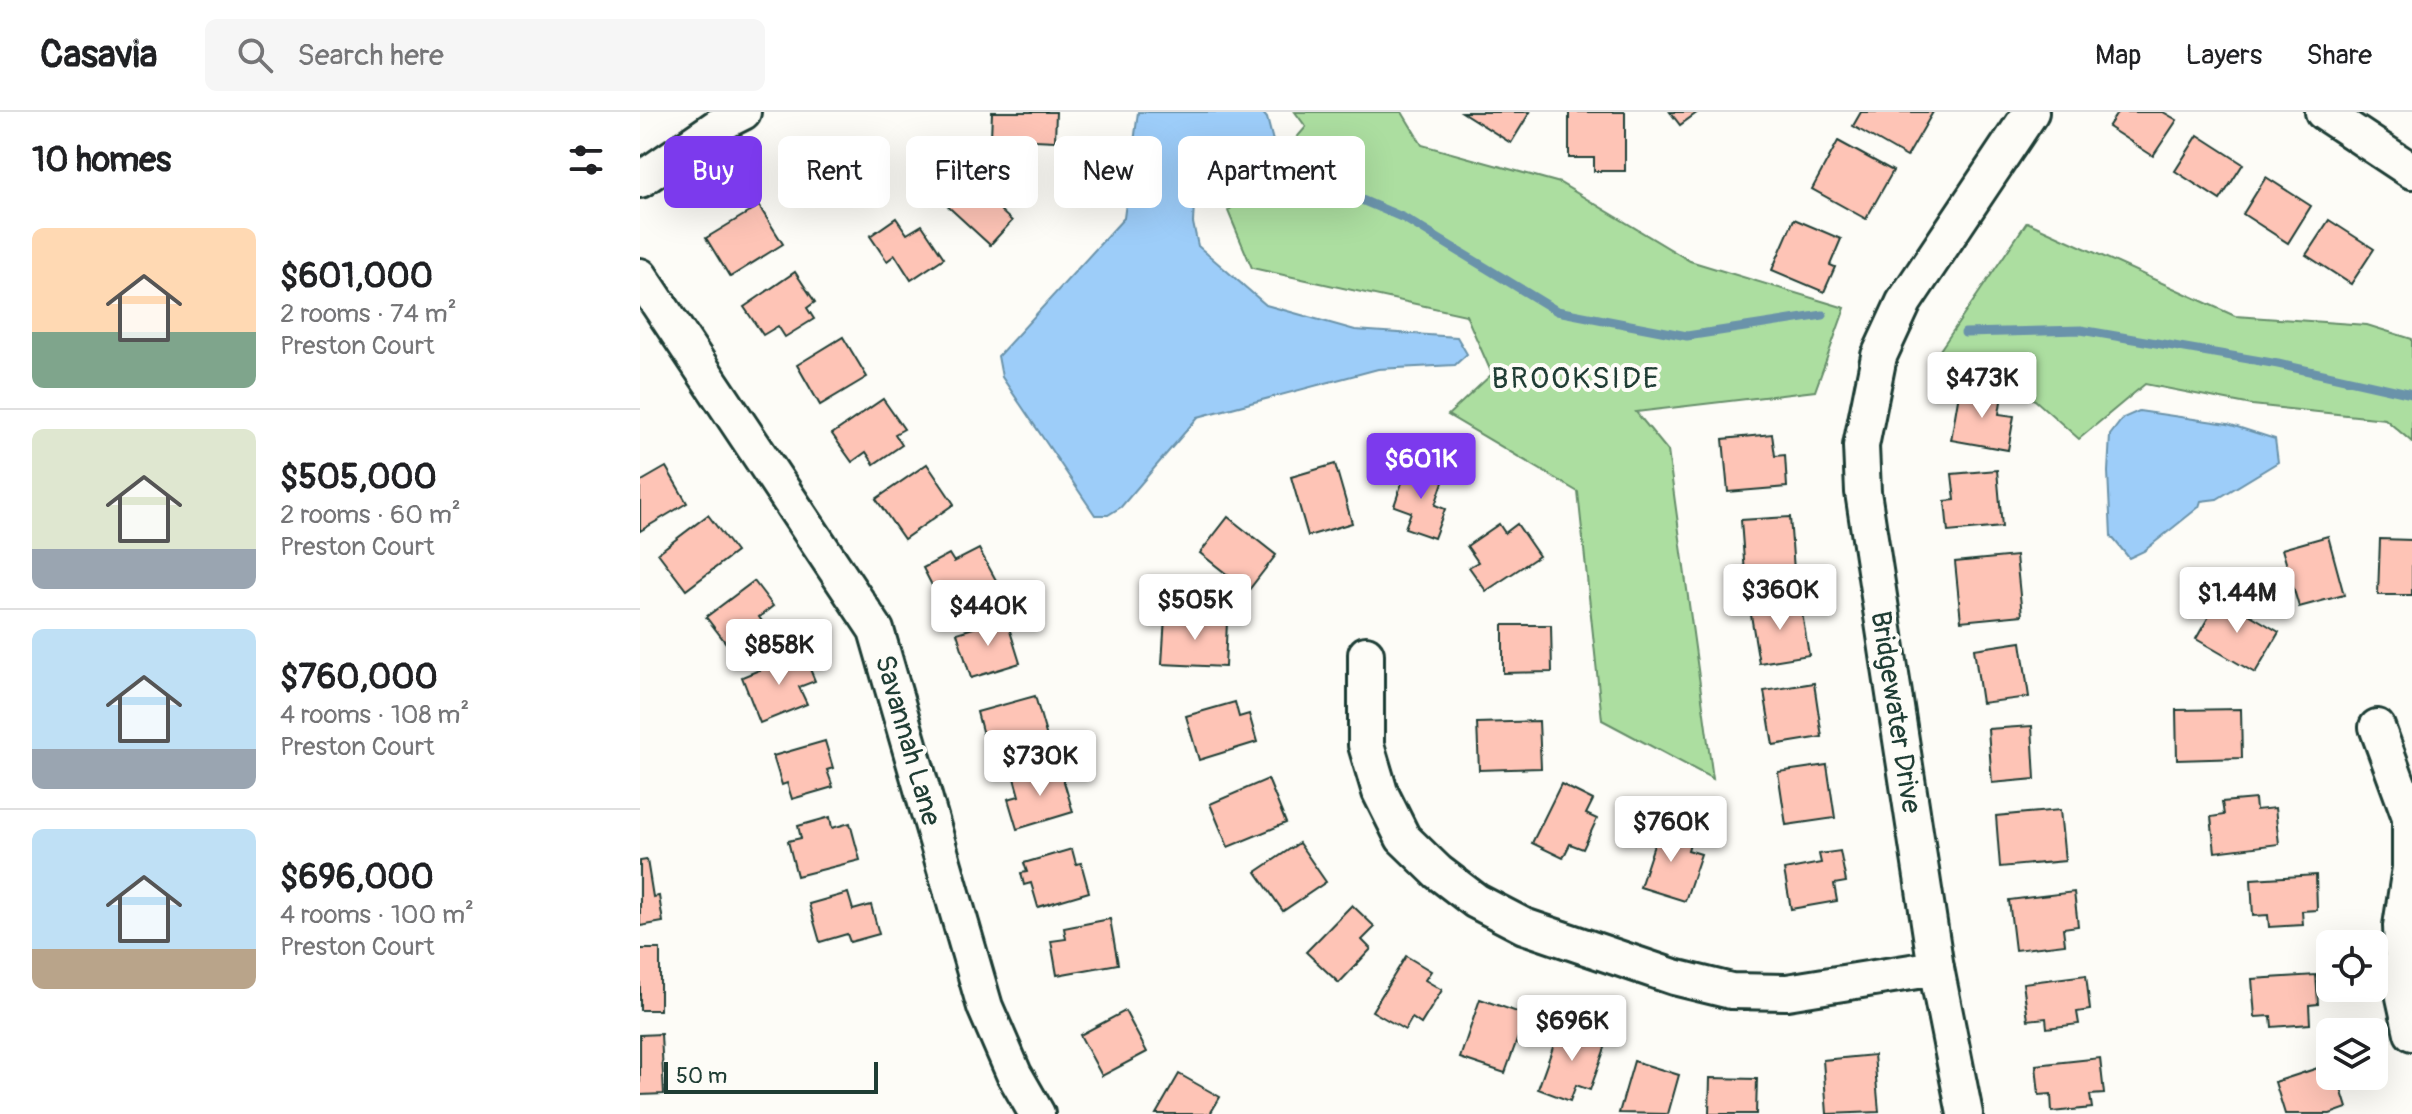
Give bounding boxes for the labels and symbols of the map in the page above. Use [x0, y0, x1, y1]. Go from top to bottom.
pin: $473K [1926, 352, 2038, 420]
district label: BROOKSIDE [1492, 360, 1660, 397]
pin: $601K [1365, 433, 1477, 501]
pin: $360K [1724, 564, 1836, 632]
pin: $1.44M [2172, 567, 2302, 635]
pin: $505K [1139, 574, 1251, 642]
pin: $440K [932, 580, 1044, 648]
street label: Bridgewater Drive [1862, 609, 1929, 816]
pin: $858K [723, 619, 835, 687]
street label: Savannah Lane [867, 651, 949, 830]
pin: $730K [984, 730, 1096, 798]
pin: $760K [1615, 796, 1727, 864]
pin: $696K [1516, 995, 1628, 1063]
scale bar [664, 1058, 878, 1094]

